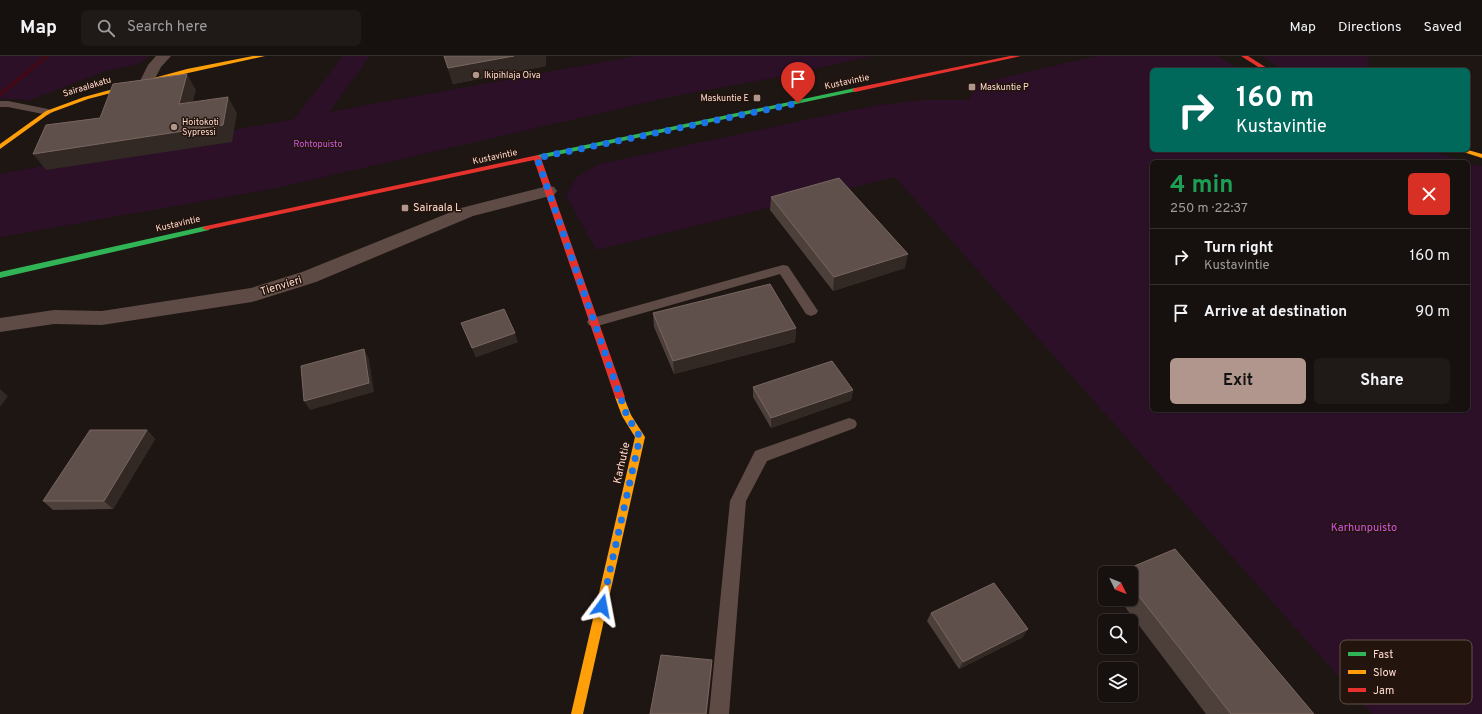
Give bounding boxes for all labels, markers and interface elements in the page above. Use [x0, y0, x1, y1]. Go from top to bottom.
search box [81, 10, 361, 46]
text: Map [20, 16, 57, 40]
icon: search [95, 17, 117, 39]
text: Search here [127, 18, 207, 37]
text: Map [1290, 19, 1316, 36]
text: Directions [1338, 19, 1402, 36]
text: Saved [1424, 19, 1462, 36]
pin [781, 62, 815, 103]
icon: arrive [787, 68, 809, 90]
marker: Ikipihlaja Oiva [471, 70, 481, 80]
place label: Ikipihlaja Oiva [484, 70, 541, 81]
street label: Kustavintie [824, 72, 870, 92]
street label: Sairaalakatu [62, 74, 112, 100]
text: 160 m [1236, 81, 1314, 117]
marker: Maskuntie P [967, 82, 977, 92]
place label: Maskuntie P [980, 82, 1029, 93]
icon: right [1170, 84, 1222, 136]
place label: Maskuntie E [701, 93, 749, 104]
marker: Maskuntie E [752, 93, 762, 103]
text: Kustavintie [1236, 116, 1327, 139]
place label: Hoitokoti Sypressi [182, 117, 219, 138]
marker: Hoitokoti Sypressi [169, 122, 179, 132]
park label: Rohtopuisto [294, 139, 342, 150]
street label: Kustavintie [472, 147, 518, 167]
text: 4 min [1170, 171, 1233, 201]
button: close [1408, 173, 1450, 215]
place label: Sairaala L [413, 201, 461, 215]
text: 250 m · 22:37 [1170, 201, 1248, 217]
marker: Sairaala L [400, 203, 410, 213]
street label: Kustavintie [155, 214, 201, 234]
text: Turn right [1204, 239, 1273, 258]
icon: right [1170, 246, 1192, 268]
text: 160 m [1410, 247, 1450, 266]
text: Kustavintie [1204, 258, 1269, 274]
street label: Tienvieri [258, 273, 304, 299]
icon: arrive [1170, 302, 1192, 324]
text: Arrive at destination [1204, 303, 1347, 322]
text: 90 m [1415, 303, 1450, 322]
button: Exit [1170, 358, 1306, 404]
button: Share [1314, 358, 1450, 404]
street label: Karhutie [610, 441, 634, 485]
park label: Karhunpuisto [1331, 521, 1397, 535]
north arrow [1098, 566, 1138, 606]
map controls [1098, 566, 1138, 702]
position arrow [581, 585, 623, 627]
button: search [1098, 614, 1138, 654]
legend [1340, 640, 1472, 704]
text: Fast [1373, 648, 1393, 662]
button: layers [1098, 662, 1138, 702]
text: Slow [1373, 666, 1396, 680]
text: Jam [1373, 684, 1394, 698]

